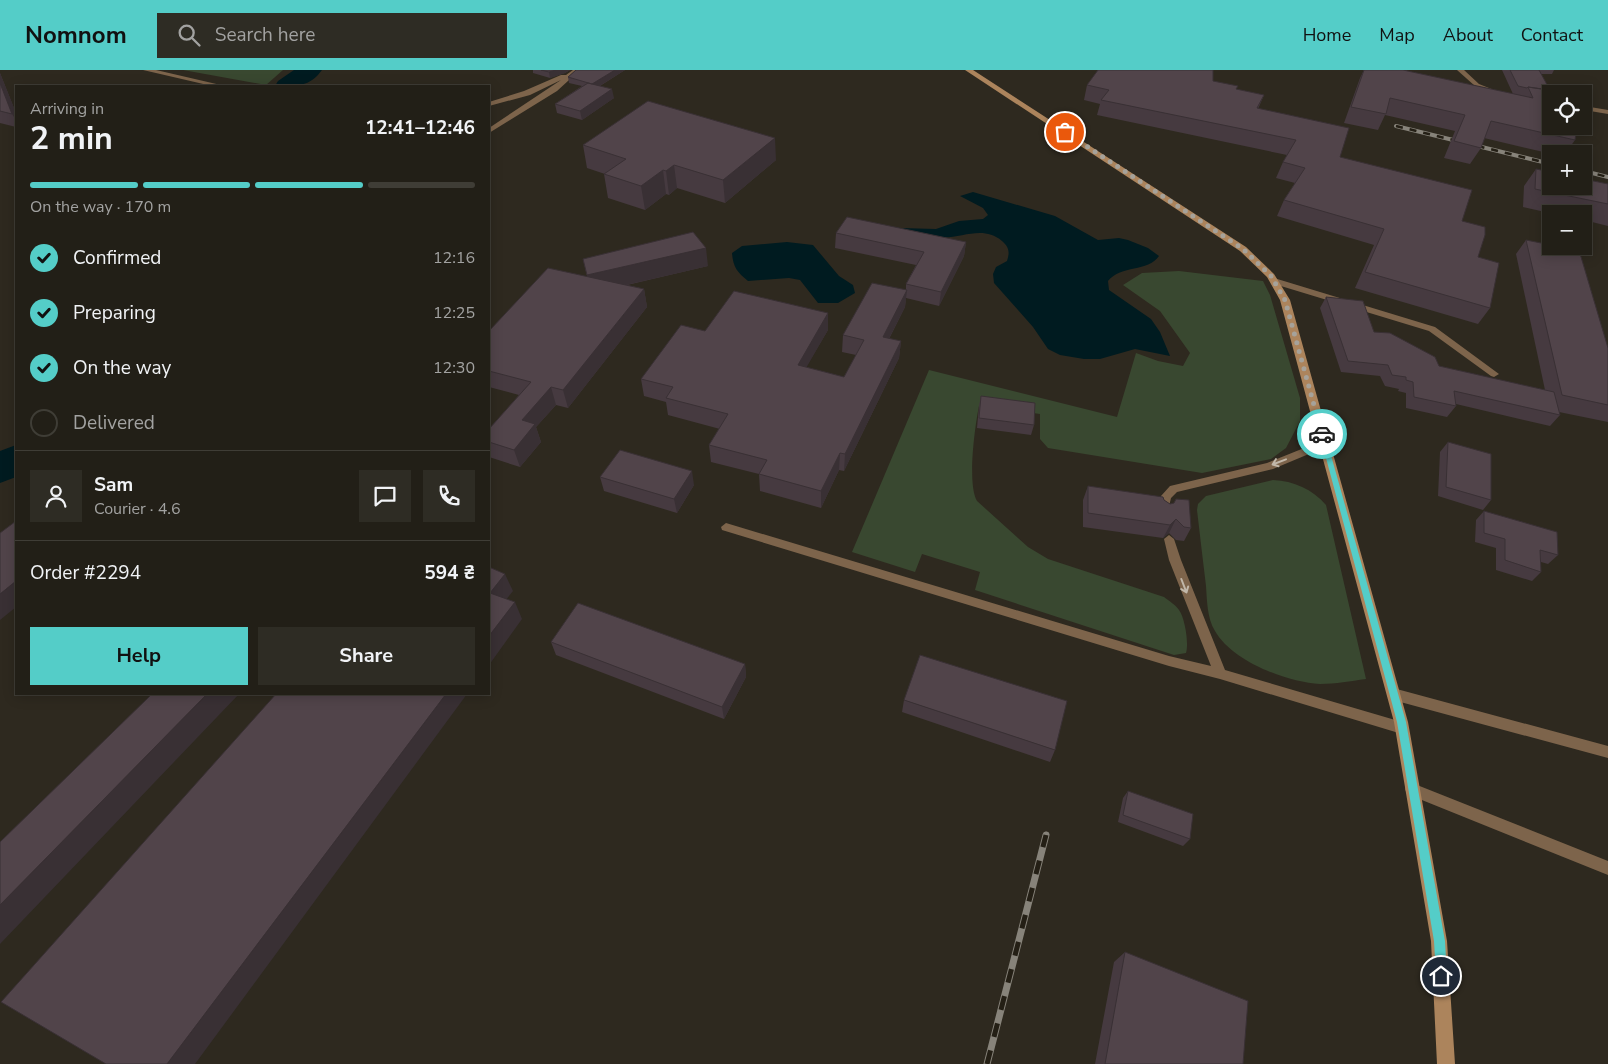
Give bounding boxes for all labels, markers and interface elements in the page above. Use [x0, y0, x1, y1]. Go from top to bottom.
search box [157, 13, 507, 58]
text: Nomnom [25, 19, 127, 51]
icon: search [175, 21, 203, 49]
text: Search here [215, 22, 315, 48]
text: Home [1303, 23, 1351, 47]
text: Map [1379, 23, 1415, 47]
text: About [1443, 23, 1493, 47]
text: Contact [1521, 23, 1583, 47]
map controls [1542, 85, 1592, 255]
button: locate [1542, 85, 1592, 135]
text: Arriving in [30, 98, 104, 120]
pin [1044, 111, 1086, 153]
text: 12:41–12:46 [365, 115, 475, 141]
text: 2 min [30, 117, 113, 160]
icon: bag [1051, 118, 1079, 146]
button: + [1542, 145, 1592, 195]
text: On the way · 170 m [30, 196, 171, 218]
button: − [1542, 205, 1592, 255]
icon: check [30, 244, 58, 272]
text: Confirmed [73, 245, 161, 271]
text: 12:16 [433, 247, 475, 269]
icon: check [30, 299, 58, 327]
text: Preparing [73, 300, 156, 326]
text: 12:25 [433, 302, 475, 324]
icon: check [30, 354, 58, 382]
text: On the way [73, 355, 171, 381]
text: 12:30 [433, 357, 475, 379]
courier [1297, 409, 1347, 459]
text: Delivered [73, 410, 155, 436]
icon: car [1308, 420, 1336, 448]
one-way arrow [1272, 458, 1287, 467]
button: person [30, 470, 82, 522]
button: chat [359, 470, 411, 522]
button: phone [423, 470, 475, 522]
text: Sam [94, 472, 133, 498]
text: Courier · 4.6 [94, 498, 180, 520]
text: Order #2294 [30, 560, 141, 586]
text: 594 ₴ [424, 560, 475, 586]
one-way arrow [1180, 578, 1189, 593]
button: Help [30, 627, 248, 685]
button: Share [258, 627, 475, 685]
pin [1420, 955, 1462, 997]
icon: home [1427, 962, 1455, 990]

